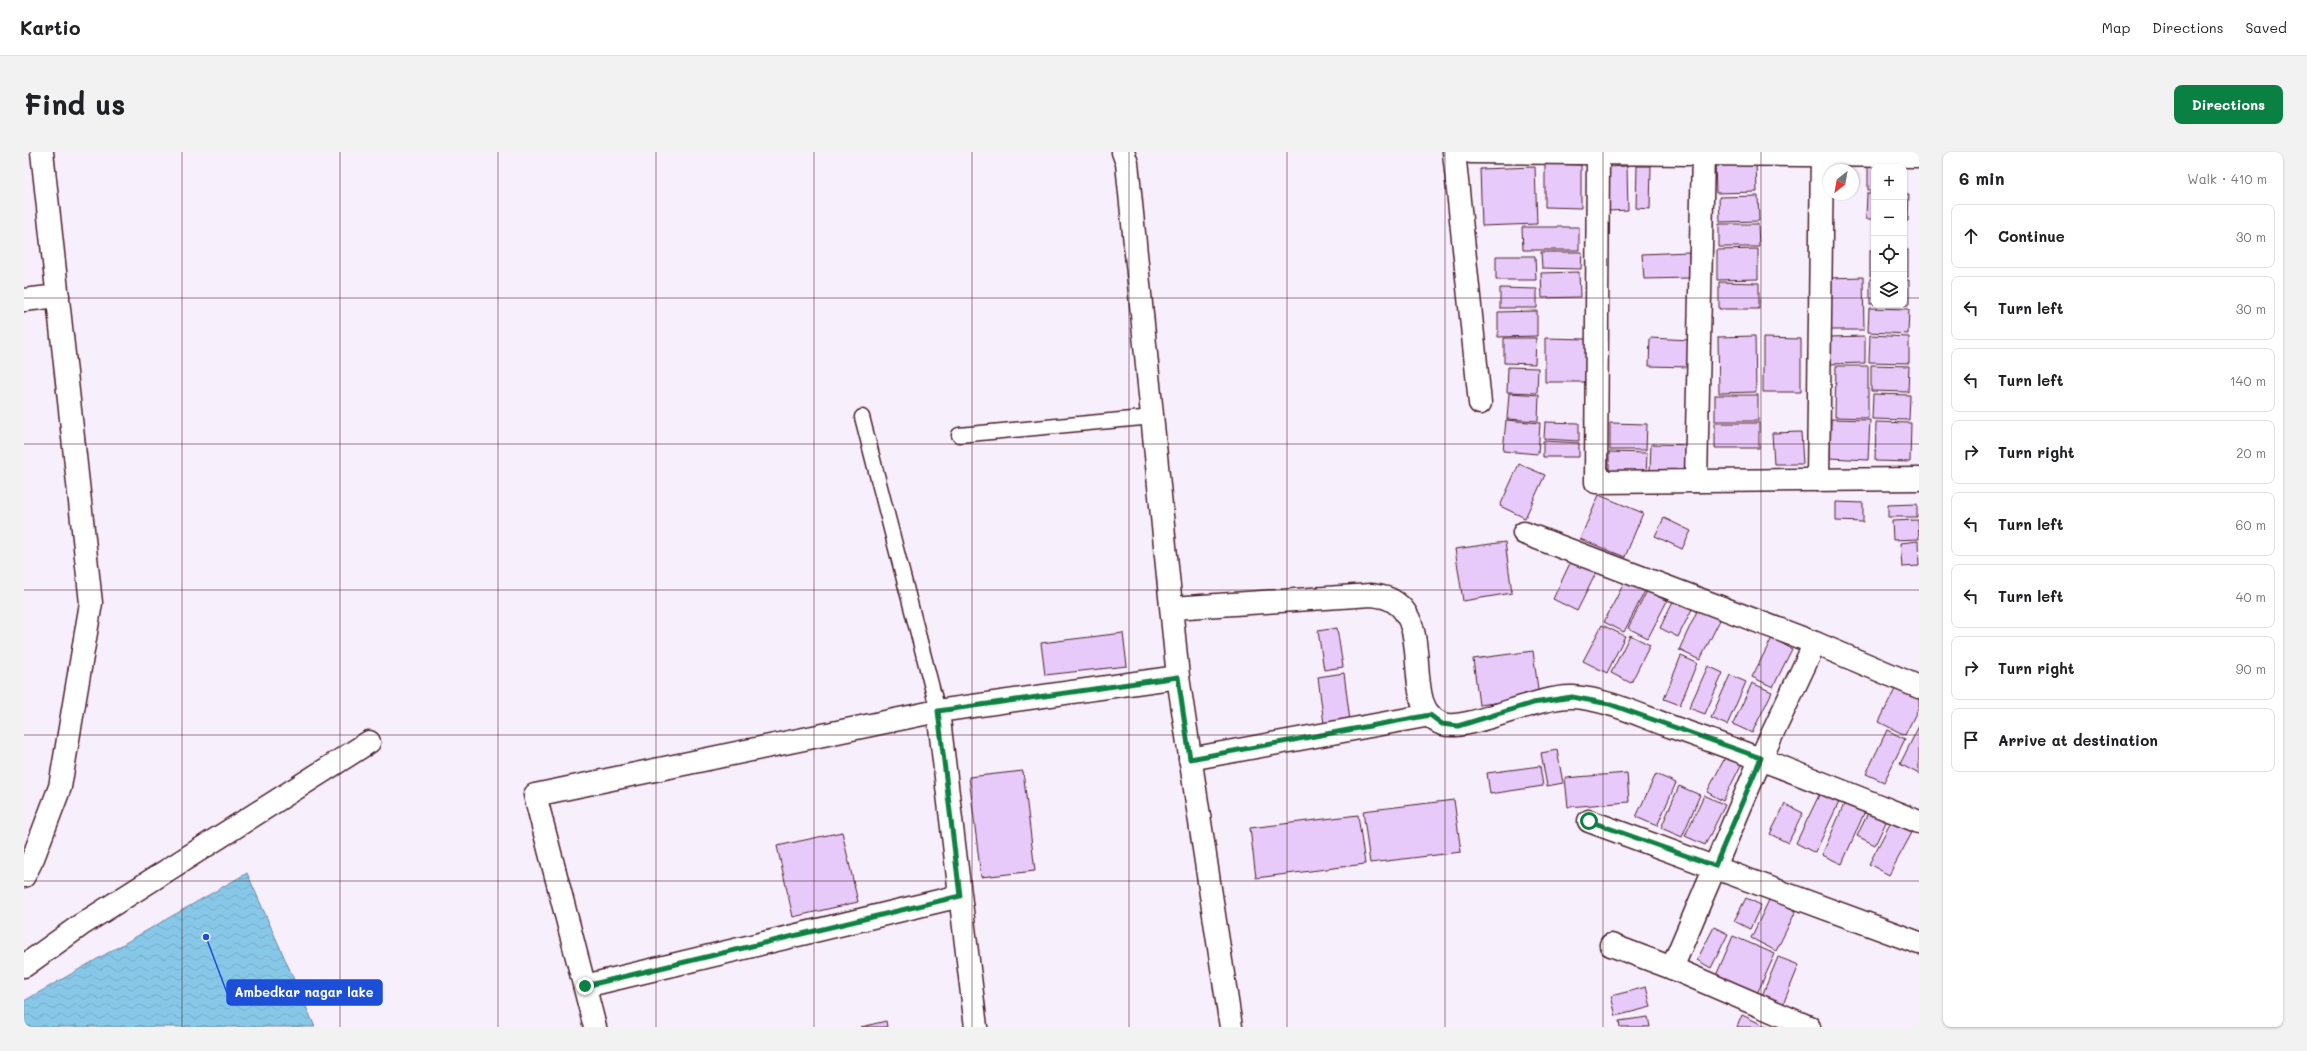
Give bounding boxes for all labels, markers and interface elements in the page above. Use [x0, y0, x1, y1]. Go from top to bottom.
text: Kartio [20, 15, 80, 40]
text: Map [2102, 18, 2130, 37]
text: Directions [2152, 18, 2223, 37]
text: Saved [2245, 18, 2287, 37]
button: Directions [2174, 85, 2283, 124]
text: Find us [24, 86, 125, 122]
north arrow [1823, 164, 1859, 200]
map controls [1871, 164, 1907, 308]
button: + [1871, 164, 1907, 200]
text: 6 min [1959, 167, 2004, 189]
text: Walk · 410 m [2187, 170, 2267, 187]
button: − [1871, 200, 1907, 236]
icon: ahead [1960, 225, 1982, 247]
text: Continue [1998, 226, 2065, 246]
text: 30 m [2236, 228, 2266, 245]
button: locate [1871, 236, 1907, 272]
button: layers [1871, 272, 1907, 308]
icon: left [1960, 297, 1982, 319]
text: Turn left [1998, 298, 2063, 318]
text: 30 m [2236, 300, 2266, 317]
icon: left [1960, 369, 1982, 391]
text: Turn left [1998, 370, 2063, 390]
text: 140 m [2230, 372, 2266, 389]
icon: right [1960, 441, 1982, 463]
text: Turn right [1998, 442, 2075, 462]
text: 20 m [2236, 444, 2266, 461]
icon: left [1960, 513, 1982, 535]
text: Turn left [1998, 514, 2063, 534]
text: 60 m [2236, 516, 2266, 533]
icon: left [1960, 585, 1982, 607]
text: Turn left [1998, 586, 2063, 606]
text: 40 m [2236, 588, 2266, 605]
icon: right [1960, 657, 1982, 679]
text: Turn right [1998, 658, 2075, 678]
text: 90 m [2236, 660, 2266, 677]
icon: arrive [1960, 729, 1982, 751]
text: Arrive at destination [1998, 730, 2158, 750]
route start [1580, 812, 1598, 830]
route end [576, 977, 594, 995]
callout: Ambedkar nagar lake [227, 980, 382, 1005]
text: Ambedkar nagar lake [235, 983, 374, 1000]

